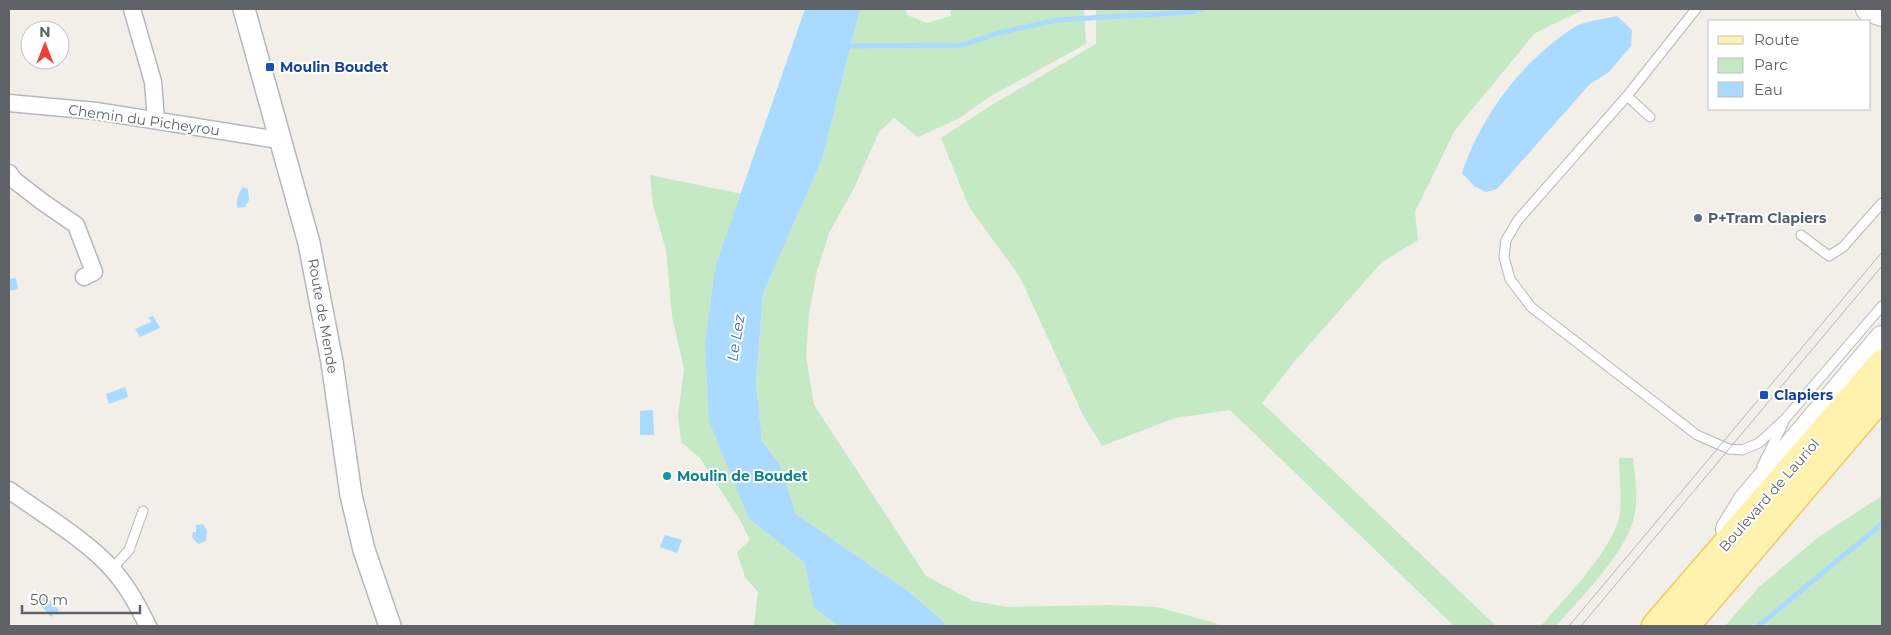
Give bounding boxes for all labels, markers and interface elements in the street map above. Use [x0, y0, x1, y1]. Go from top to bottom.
north arrow [20, 20, 70, 70]
legend [1708, 20, 1871, 110]
text: N [39, 23, 51, 41]
text: Route [1754, 30, 1799, 49]
text: Parc [1754, 55, 1788, 74]
place label: Moulin Boudet [280, 58, 388, 76]
marker: Moulin Boudet [264, 61, 276, 73]
text: Eau [1754, 80, 1783, 99]
street label: Chemin du Picheyrou [67, 100, 221, 140]
place label: P+Tram Clapiers [1708, 209, 1827, 227]
marker: P+Tram Clapiers [1692, 212, 1704, 224]
street label: Route de Mende [304, 257, 342, 375]
water label: Le Lez [722, 313, 749, 363]
place label: Clapiers [1774, 386, 1834, 404]
marker: Clapiers [1758, 389, 1770, 401]
street label: Boulevard de Lauriol [1715, 435, 1823, 555]
place label: Moulin de Boudet [677, 467, 808, 485]
marker: Moulin de Boudet [661, 470, 673, 482]
scale bar [22, 582, 140, 614]
text: 50 m [30, 590, 68, 609]

